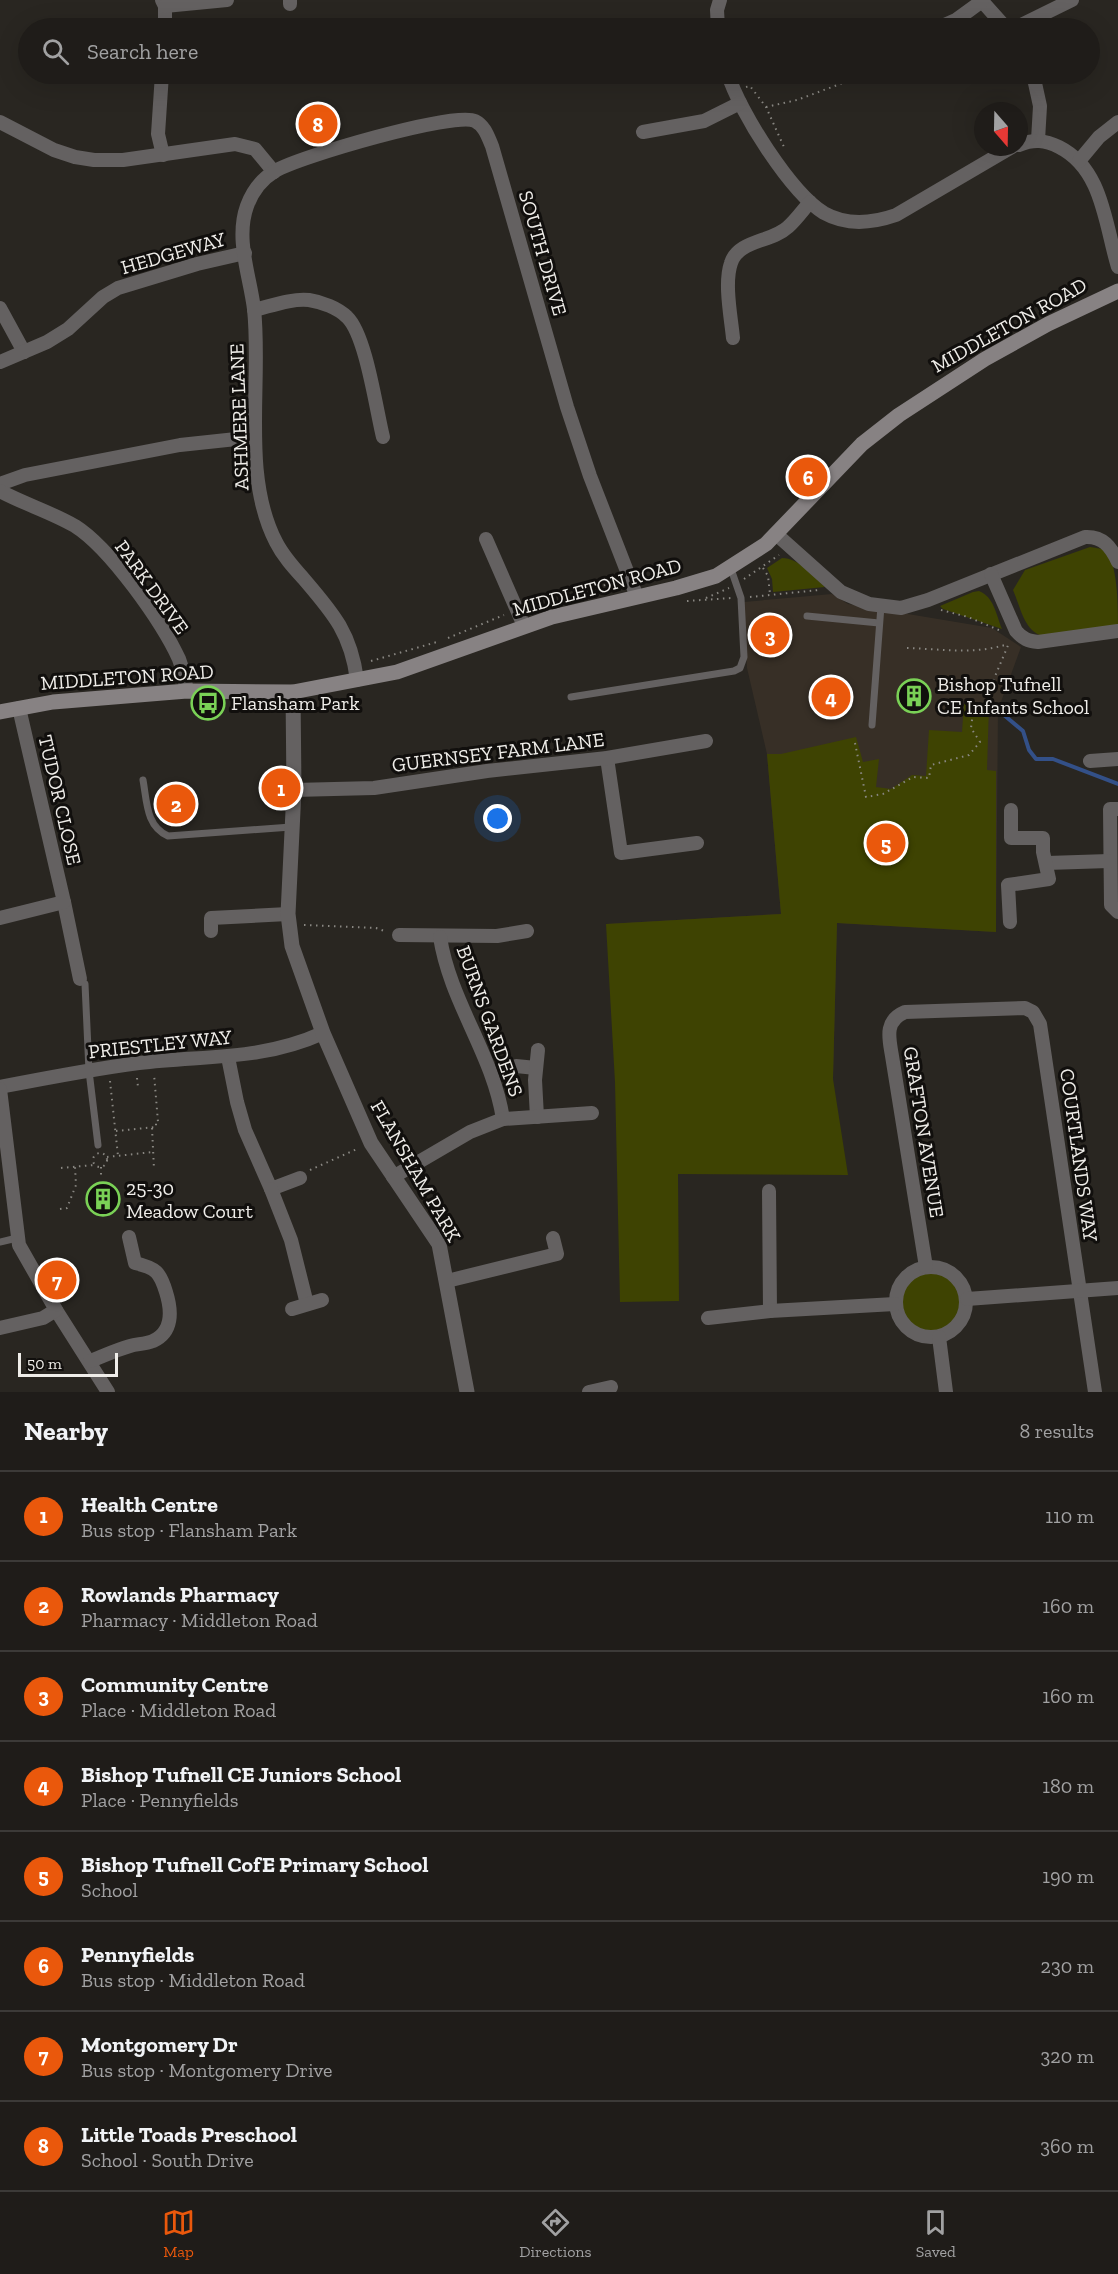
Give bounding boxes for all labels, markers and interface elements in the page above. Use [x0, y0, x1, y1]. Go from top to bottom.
search box [18, 18, 1100, 84]
icon: search [39, 35, 72, 68]
text: Search here [87, 38, 198, 65]
pin: 8 [298, 102, 338, 146]
north arrow [974, 102, 1028, 156]
street label: SOUTH DRIVE [514, 188, 572, 318]
street label: HEDGEWAY [118, 226, 229, 279]
street label: MIDDLETON ROAD [927, 272, 1091, 378]
street label: ASHMERE LANE [224, 343, 254, 491]
pin: 6 [788, 454, 828, 500]
street label: PARK DRIVE [110, 535, 194, 639]
street label: MIDDLETON ROAD [510, 553, 684, 621]
pin: 3 [750, 612, 790, 658]
street label: MIDDLETON ROAD [40, 659, 214, 695]
place label: Bishop Tufnell CE Infants School [937, 672, 1089, 719]
pin: 4 [812, 674, 850, 720]
building icon: Bishop Tufnell CE Infants School [896, 678, 932, 714]
bus stop icon: Flansham Park [190, 685, 226, 721]
place label: Flansham Park [231, 691, 360, 715]
street label: GUERNSEY FARM LANE [390, 727, 606, 777]
street label: TUDOR CLOSE [33, 733, 87, 867]
pin: 1 [262, 766, 300, 810]
pin: 2 [156, 782, 195, 826]
your location [483, 804, 512, 833]
pin: 5 [866, 820, 906, 866]
street label: BURNS GARDENS [452, 942, 528, 1100]
street label: PRIESTLEY WAY [87, 1024, 234, 1063]
street label: GRAFTON AVENUE [899, 1045, 949, 1219]
street label: COURTLANDS WAY [1055, 1067, 1103, 1244]
street label: FLANSHAM PARK [366, 1096, 466, 1246]
place label: 25-30 Meadow Court [126, 1176, 253, 1223]
building icon: 25-30 Meadow Court [85, 1181, 121, 1217]
pin: 7 [38, 1258, 76, 1302]
scale bar [18, 1350, 118, 1378]
text: 50 m [27, 1354, 62, 1373]
text: Nearby [24, 1415, 108, 1447]
text: 8 results [1019, 1419, 1094, 1443]
text: Health Centre [81, 1491, 218, 1518]
text: 1 [39, 1504, 48, 1528]
text: 110 m [1045, 1504, 1094, 1528]
text: Bus stop · Flansham Park [81, 1518, 297, 1542]
text: Rowlands Pharmacy [81, 1581, 279, 1608]
text: 2 [38, 1594, 49, 1618]
text: 160 m [1042, 1594, 1094, 1618]
text: Pharmacy · Middleton Road [81, 1608, 318, 1632]
text: Community Centre [81, 1671, 269, 1698]
text: 3 [38, 1684, 49, 1708]
text: 160 m [1042, 1684, 1094, 1708]
text: Place · Middleton Road [81, 1698, 276, 1722]
text: Bishop Tufnell CE Juniors School [81, 1761, 401, 1788]
text: 4 [38, 1774, 49, 1798]
text: 180 m [1042, 1774, 1094, 1798]
text: Place · Pennyfields [81, 1788, 239, 1812]
text: Bishop Tufnell CofE Primary School [81, 1851, 429, 1878]
text: 5 [38, 1864, 49, 1888]
text: 190 m [1042, 1864, 1094, 1888]
text: School [81, 1878, 138, 1902]
text: Pennyfields [81, 1941, 194, 1968]
text: 6 [38, 1954, 49, 1978]
text: 230 m [1041, 1954, 1094, 1978]
text: Bus stop · Middleton Road [81, 1968, 305, 1992]
text: Montgomery Dr [81, 2031, 238, 2058]
text: 7 [39, 2044, 48, 2068]
text: 320 m [1041, 2044, 1094, 2068]
text: Bus stop · Montgomery Drive [81, 2058, 332, 2082]
text: Little Toads Preschool [81, 2121, 297, 2148]
text: 8 [38, 2134, 49, 2158]
text: 360 m [1040, 2134, 1094, 2158]
text: School · South Drive [81, 2148, 254, 2172]
tab: Map [162, 2206, 195, 2261]
tab: Directions [519, 2206, 592, 2261]
tab: Saved [916, 2206, 956, 2261]

